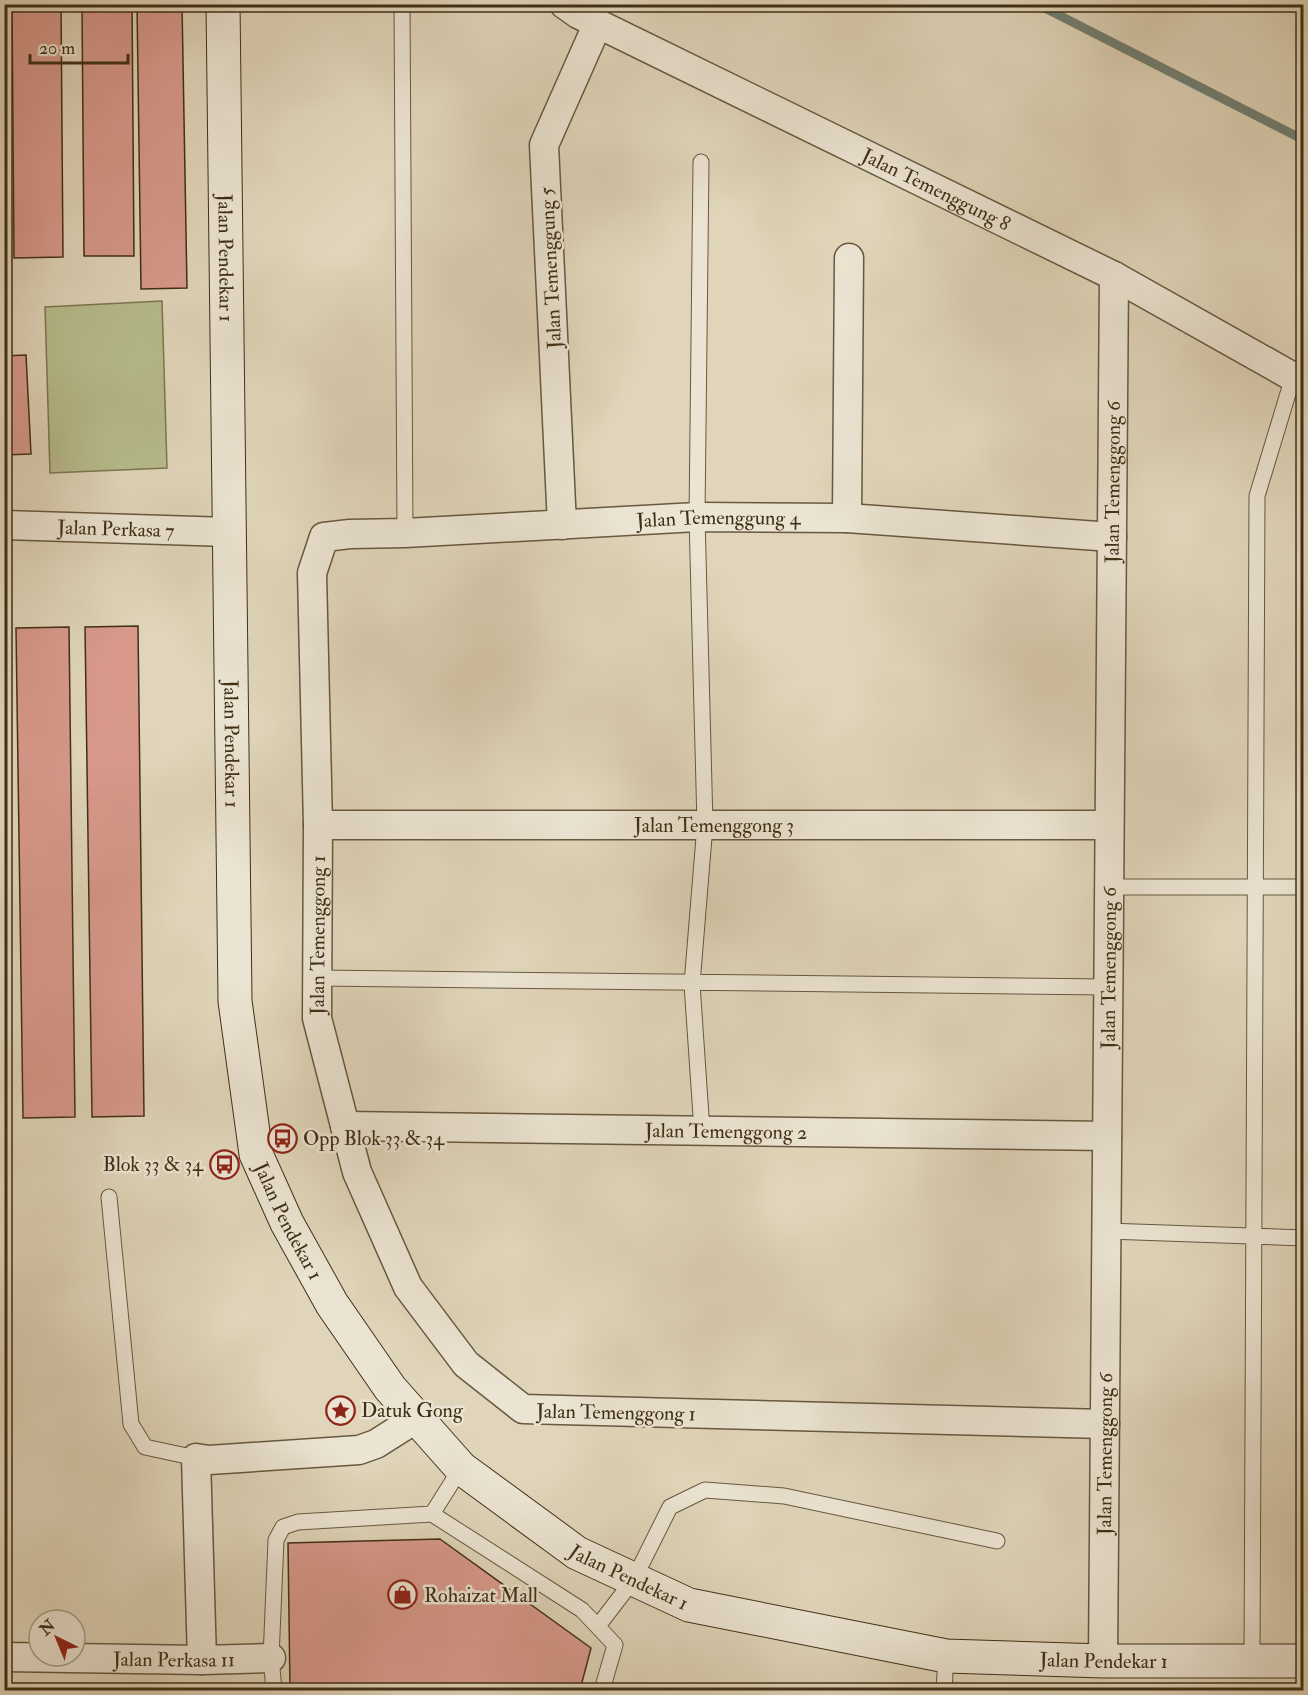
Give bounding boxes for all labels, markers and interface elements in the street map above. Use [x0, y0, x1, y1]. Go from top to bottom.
scale bar [30, 27, 128, 65]
text: 20 m [39, 37, 75, 60]
street label: Jalan Temenggung 8 [857, 142, 1015, 237]
street label: Jalan Temenggung 5 [534, 186, 567, 350]
street label: Jalan Pendekar 1 [212, 193, 239, 322]
street label: Jalan Temenggong 6 [1100, 400, 1126, 564]
street label: Jalan Temenggung 4 [635, 505, 802, 533]
street label: Jalan Perkasa 7 [56, 515, 175, 543]
street label: Jalan Pendekar 1 [218, 679, 245, 808]
street label: Jalan Temenggong 3 [633, 813, 794, 838]
street label: Jalan Temenggong 1 [305, 855, 331, 1016]
street label: Jalan Temenggong 6 [1096, 886, 1122, 1050]
street label: Jalan Temenggong 2 [644, 1118, 807, 1145]
bus stop icon: Opp Blok 33 & 34 [266, 1122, 298, 1154]
place label: Opp Blok 33 & 34 [303, 1126, 445, 1152]
bus stop icon: Blok 33 & 34 [208, 1148, 240, 1180]
place label: Blok 33 & 34 [103, 1152, 204, 1177]
street label: Jalan Pendekar 1 [248, 1158, 328, 1284]
street label: Jalan Temenggong 6 [1092, 1372, 1118, 1536]
place icon: Datuk Gong [324, 1394, 356, 1426]
place label: Datuk Gong [361, 1398, 464, 1423]
street label: Jalan Temenggong 1 [535, 1399, 696, 1426]
street label: Jalan Pendekar 1 [563, 1539, 692, 1616]
shop icon: Rohaizat Mall [387, 1579, 419, 1611]
place label: Rohaizat Mall [424, 1583, 538, 1608]
north arrow [27, 1608, 87, 1668]
text: N [35, 1615, 60, 1641]
street label: Jalan Perkasa 11 [112, 1647, 235, 1673]
street label: Jalan Pendekar 1 [1038, 1647, 1168, 1674]

